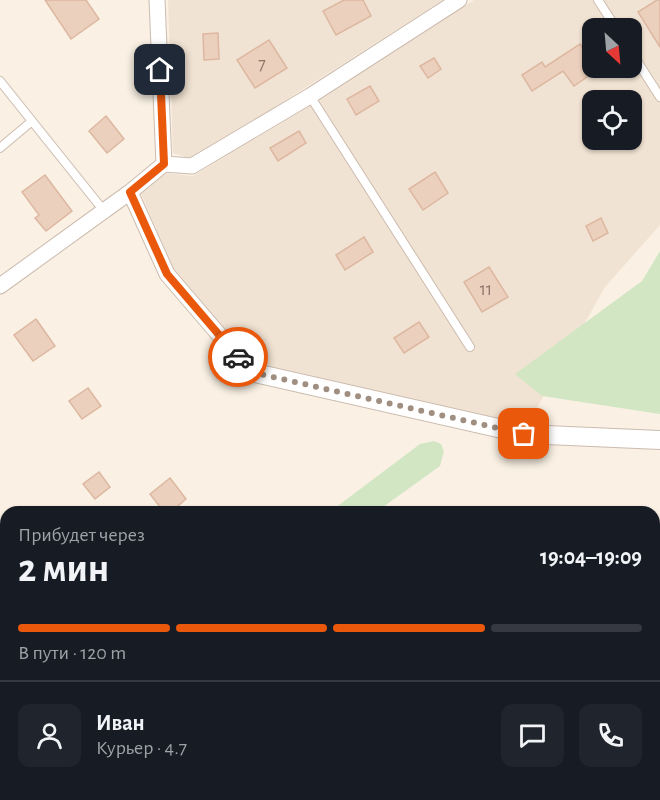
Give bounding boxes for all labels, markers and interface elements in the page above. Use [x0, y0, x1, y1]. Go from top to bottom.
north arrow [582, 18, 642, 78]
map controls [582, 18, 642, 150]
pin [134, 44, 185, 95]
icon: home [143, 53, 176, 86]
house number: 7 [258, 56, 266, 74]
button: locate [582, 90, 642, 150]
house number: 11 [480, 281, 492, 299]
courier [208, 327, 268, 387]
icon: car [222, 341, 255, 374]
pin [498, 408, 549, 459]
icon: bag [507, 417, 540, 450]
text: Прибудет через [18, 525, 145, 545]
text: 19:04–19:09 [540, 546, 642, 568]
text: 2 мин [18, 550, 109, 589]
text: В пути · 120 m [18, 643, 126, 663]
button: person [18, 704, 81, 767]
button: chat [501, 704, 564, 767]
button: phone [579, 704, 642, 767]
text: Иван [96, 712, 145, 734]
text: Курьер · 4.7 [96, 738, 187, 758]

